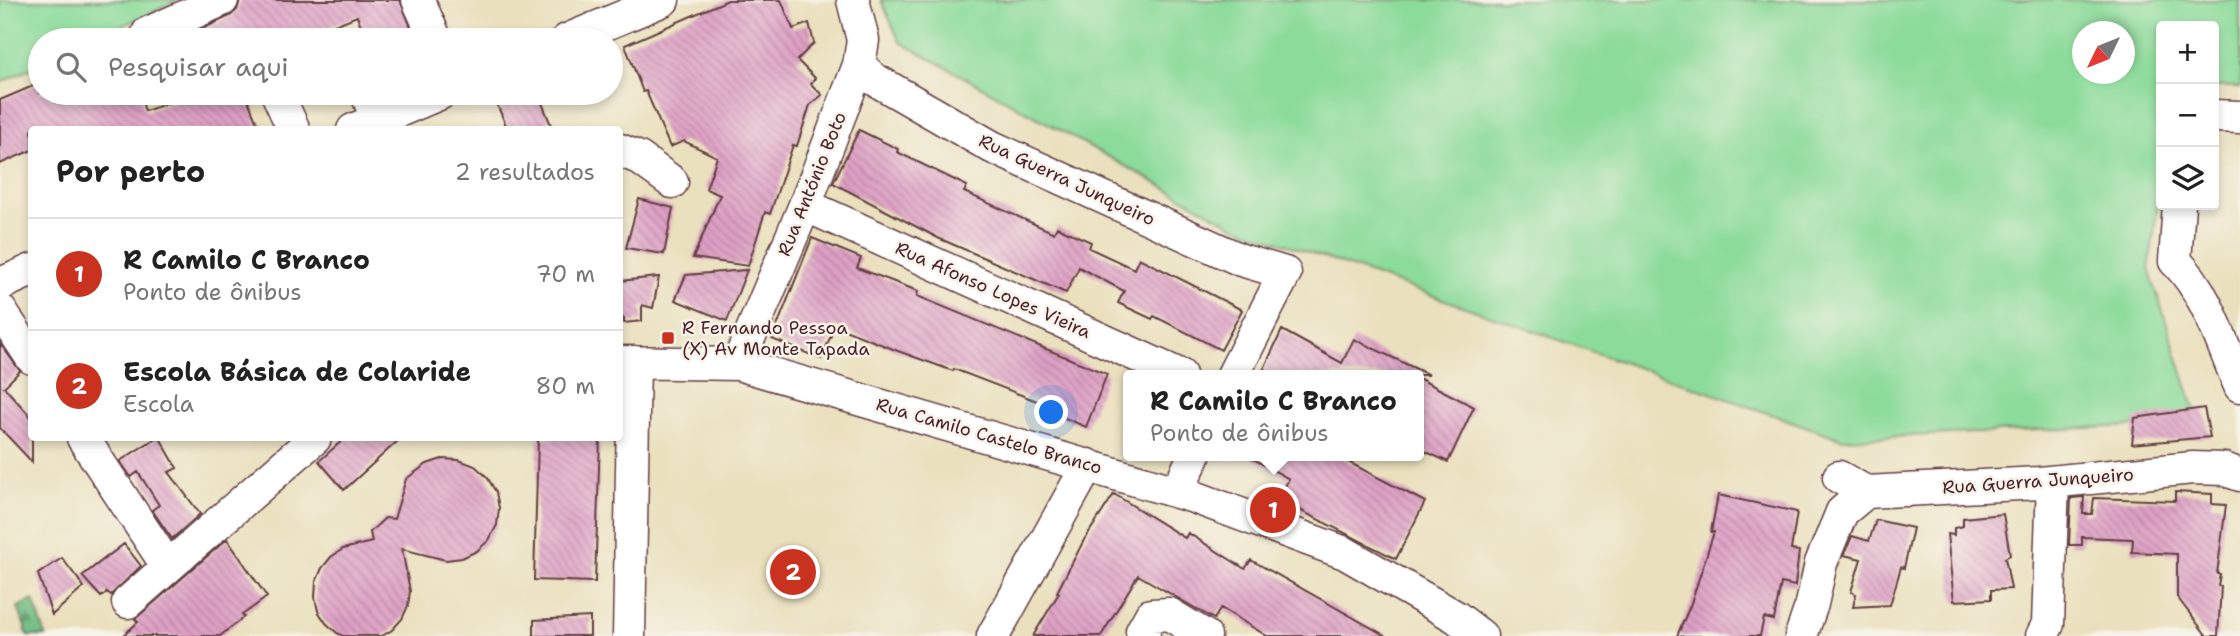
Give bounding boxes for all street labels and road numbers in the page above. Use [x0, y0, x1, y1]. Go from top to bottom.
street label: Rua António Boto [772, 108, 852, 260]
street label: Rua Guerra Junqueiro [975, 129, 1159, 231]
street label: Rua Afonso Lopes Vieira [891, 236, 1095, 344]
street label: Rua Camilo Castelo Branco [873, 392, 1105, 480]
street label: Rua Guerra Junqueiro [1941, 462, 2135, 500]

